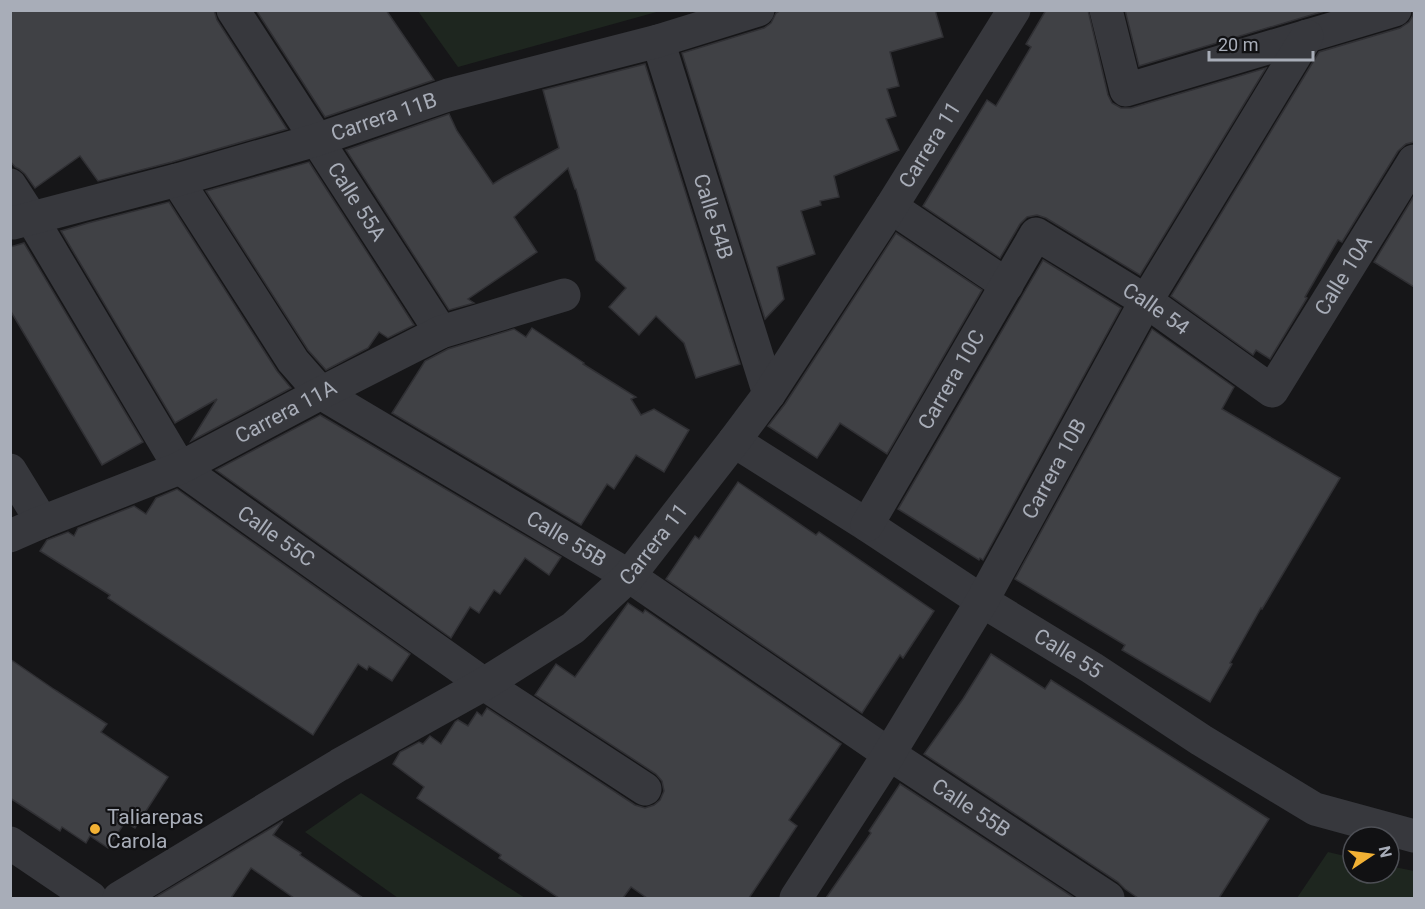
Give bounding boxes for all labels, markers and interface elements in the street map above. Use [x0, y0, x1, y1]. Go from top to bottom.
scale bar [1209, 24, 1312, 62]
text: 20 m [1218, 34, 1258, 55]
street label: Carrera 11B [328, 88, 440, 146]
street label: Carrera 11 [894, 97, 966, 192]
street label: Calle 55A [322, 158, 391, 246]
street label: Calle 54B [688, 171, 738, 262]
street label: Calle 10A [1310, 231, 1377, 320]
street label: Calle 54 [1118, 278, 1194, 340]
street label: Carrera 10C [913, 326, 990, 434]
street label: Carrera 11A [231, 375, 341, 448]
street label: Carrera 10B [1017, 415, 1091, 523]
street label: Carrera 11 [615, 498, 693, 591]
street label: Calle 55C [233, 501, 319, 572]
street label: Calle 55B [522, 506, 611, 572]
street label: Calle 55 [1030, 624, 1107, 683]
street label: Calle 55B [927, 774, 1015, 842]
place label: Taliarepas Carola [107, 805, 204, 853]
marker: Taliarepas Carola [88, 822, 102, 836]
north arrow [1341, 825, 1401, 885]
text: N [1375, 844, 1396, 859]

